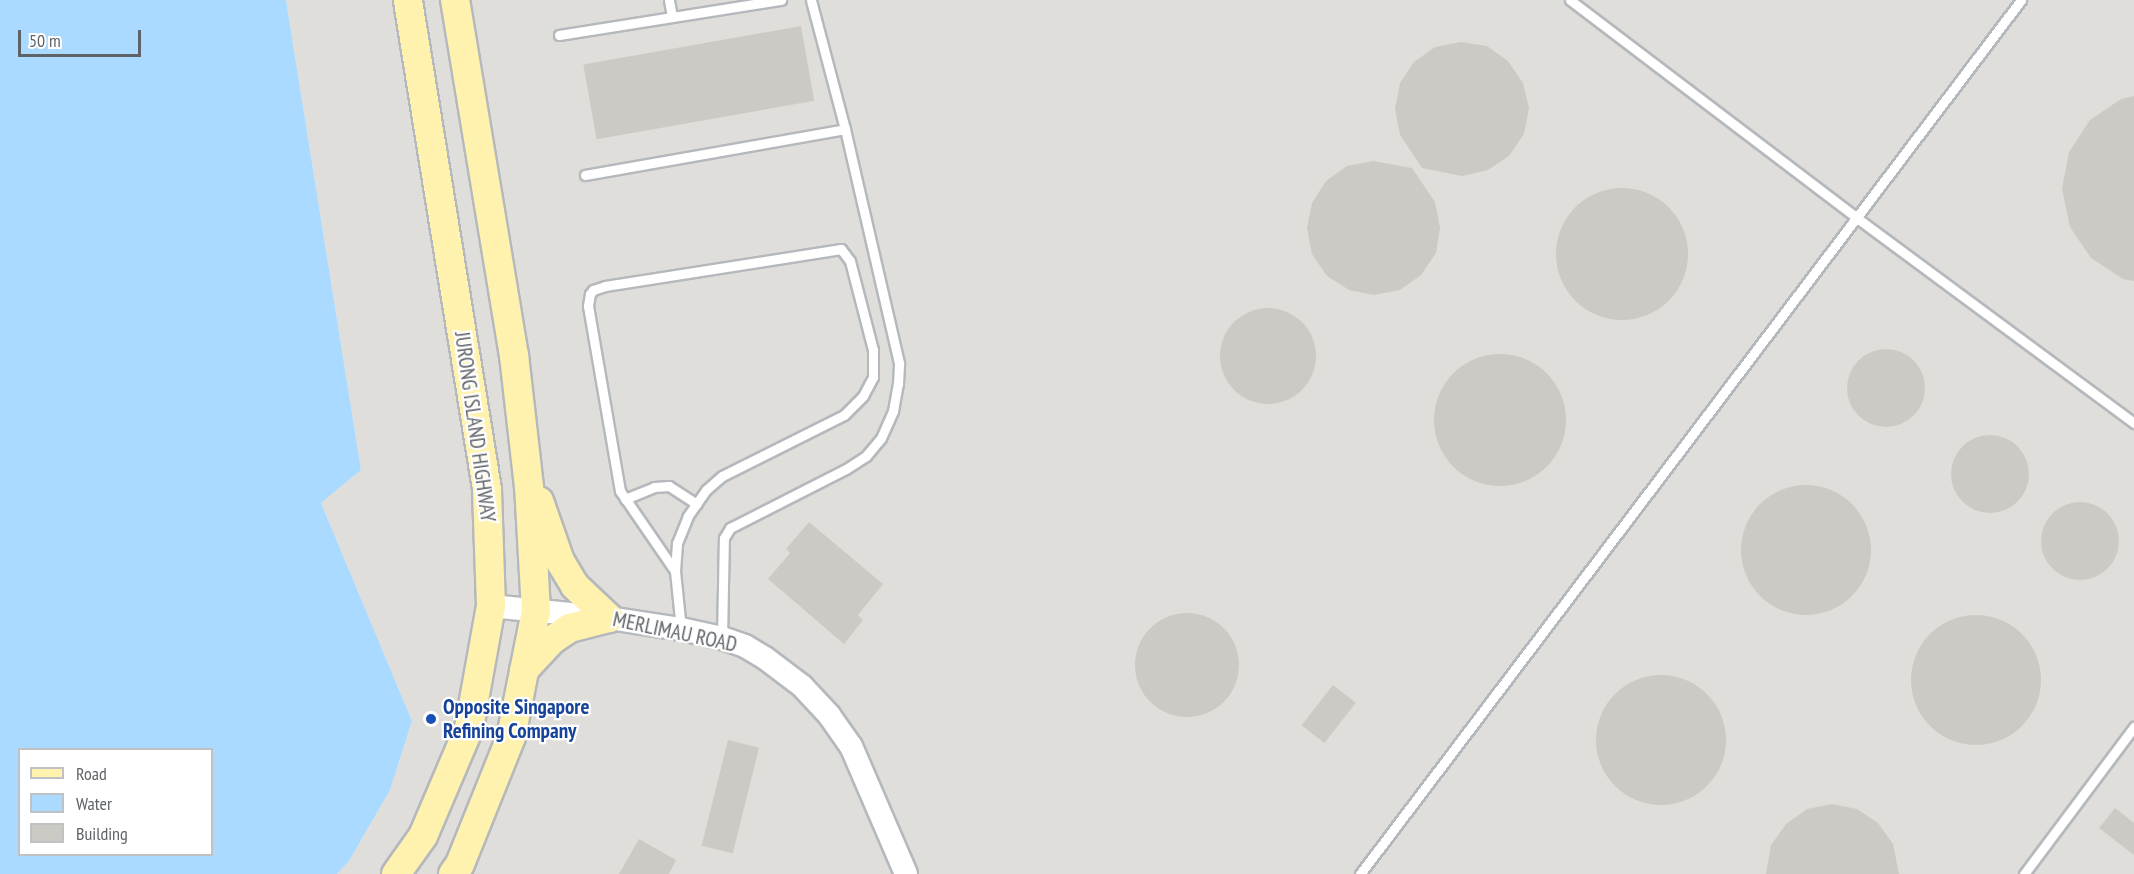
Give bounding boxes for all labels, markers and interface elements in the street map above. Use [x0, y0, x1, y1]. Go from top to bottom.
scale bar [21, 18, 144, 56]
text: 50 m [29, 29, 61, 52]
street label: JURONG ISLAND HIGHWAY [449, 330, 501, 524]
street label: MERLIMAU ROAD [611, 607, 739, 657]
place label: Opposite Singapore Refining Company [443, 694, 589, 744]
marker: Opposite Singapore Refining Company [424, 712, 438, 726]
legend [18, 748, 213, 856]
text: Road [76, 762, 107, 785]
text: Water [76, 792, 112, 815]
text: Building [76, 822, 128, 845]

